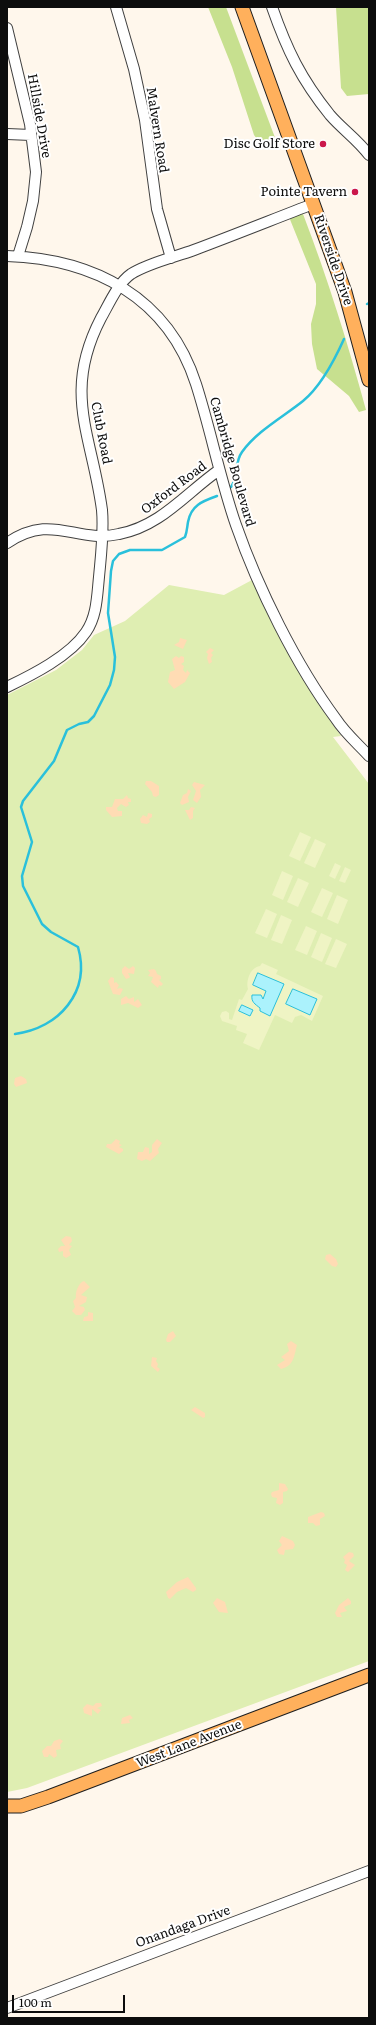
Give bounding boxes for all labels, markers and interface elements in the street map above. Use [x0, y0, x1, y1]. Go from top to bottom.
street label: Hillside Drive [24, 73, 54, 159]
street label: Malvern Road [143, 86, 171, 174]
place label: Disc Golf Store [224, 136, 315, 152]
marker: Disc Golf Store [318, 139, 328, 149]
place label: Pointe Tavern [261, 184, 347, 200]
marker: Pointe Tavern [350, 187, 360, 197]
street label: Riverside Drive [310, 213, 356, 307]
street label: Cambridge Boulevard [206, 395, 258, 529]
street label: Club Road [87, 401, 115, 465]
street label: Oxford Road [138, 458, 210, 518]
street label: West Lane Avenue [134, 1717, 244, 1771]
street label: Onandaga Drive [133, 1903, 233, 1951]
scale bar [14, 1987, 127, 2013]
text: 100 m [19, 1993, 52, 2011]

